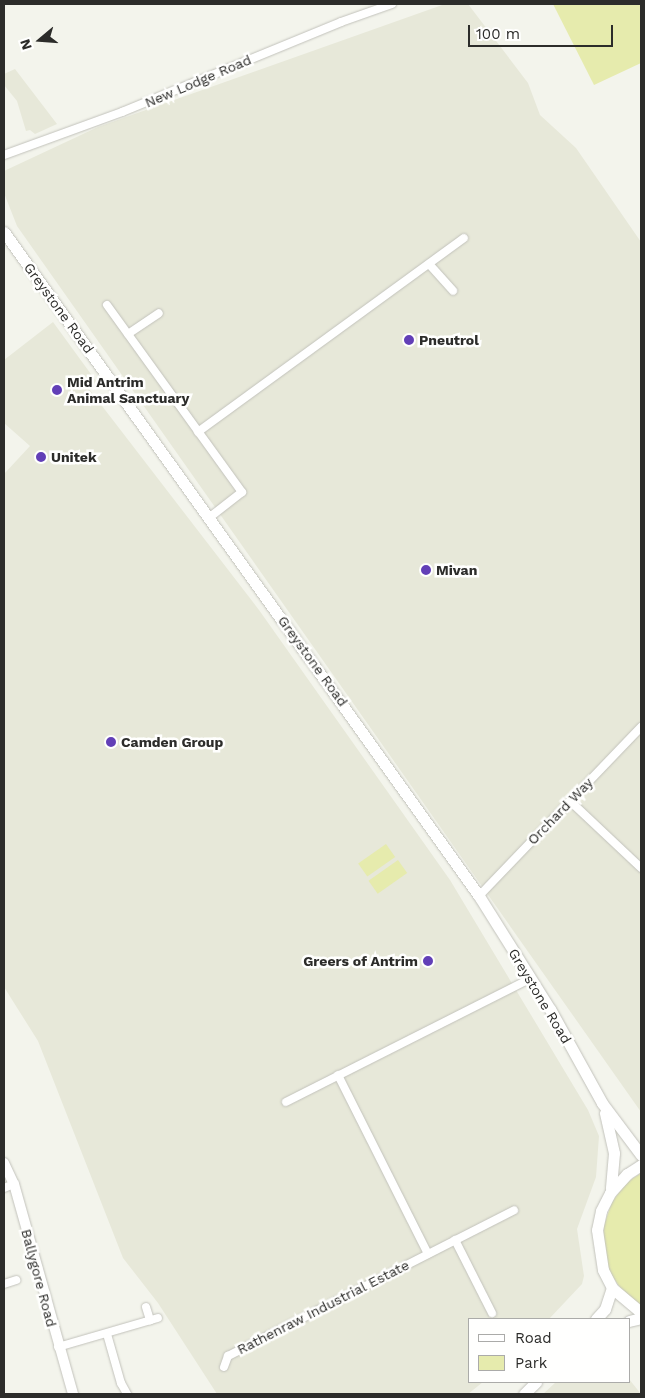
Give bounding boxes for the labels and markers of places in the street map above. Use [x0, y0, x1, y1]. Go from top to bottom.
place label: Pneutrol [419, 332, 479, 348]
marker: Pneutrol [403, 334, 415, 346]
place label: Mid Antrim Animal Sanctuary [67, 374, 190, 407]
marker: Mid Antrim Animal Sanctuary [51, 384, 63, 396]
place label: Unitek [51, 449, 97, 465]
marker: Unitek [35, 451, 47, 463]
place label: Mivan [436, 562, 477, 578]
marker: Mivan [420, 564, 432, 576]
place label: Camden Group [121, 734, 223, 750]
marker: Camden Group [105, 736, 117, 748]
place label: Greers of Antrim [303, 953, 418, 969]
marker: Greers of Antrim [422, 955, 434, 967]

